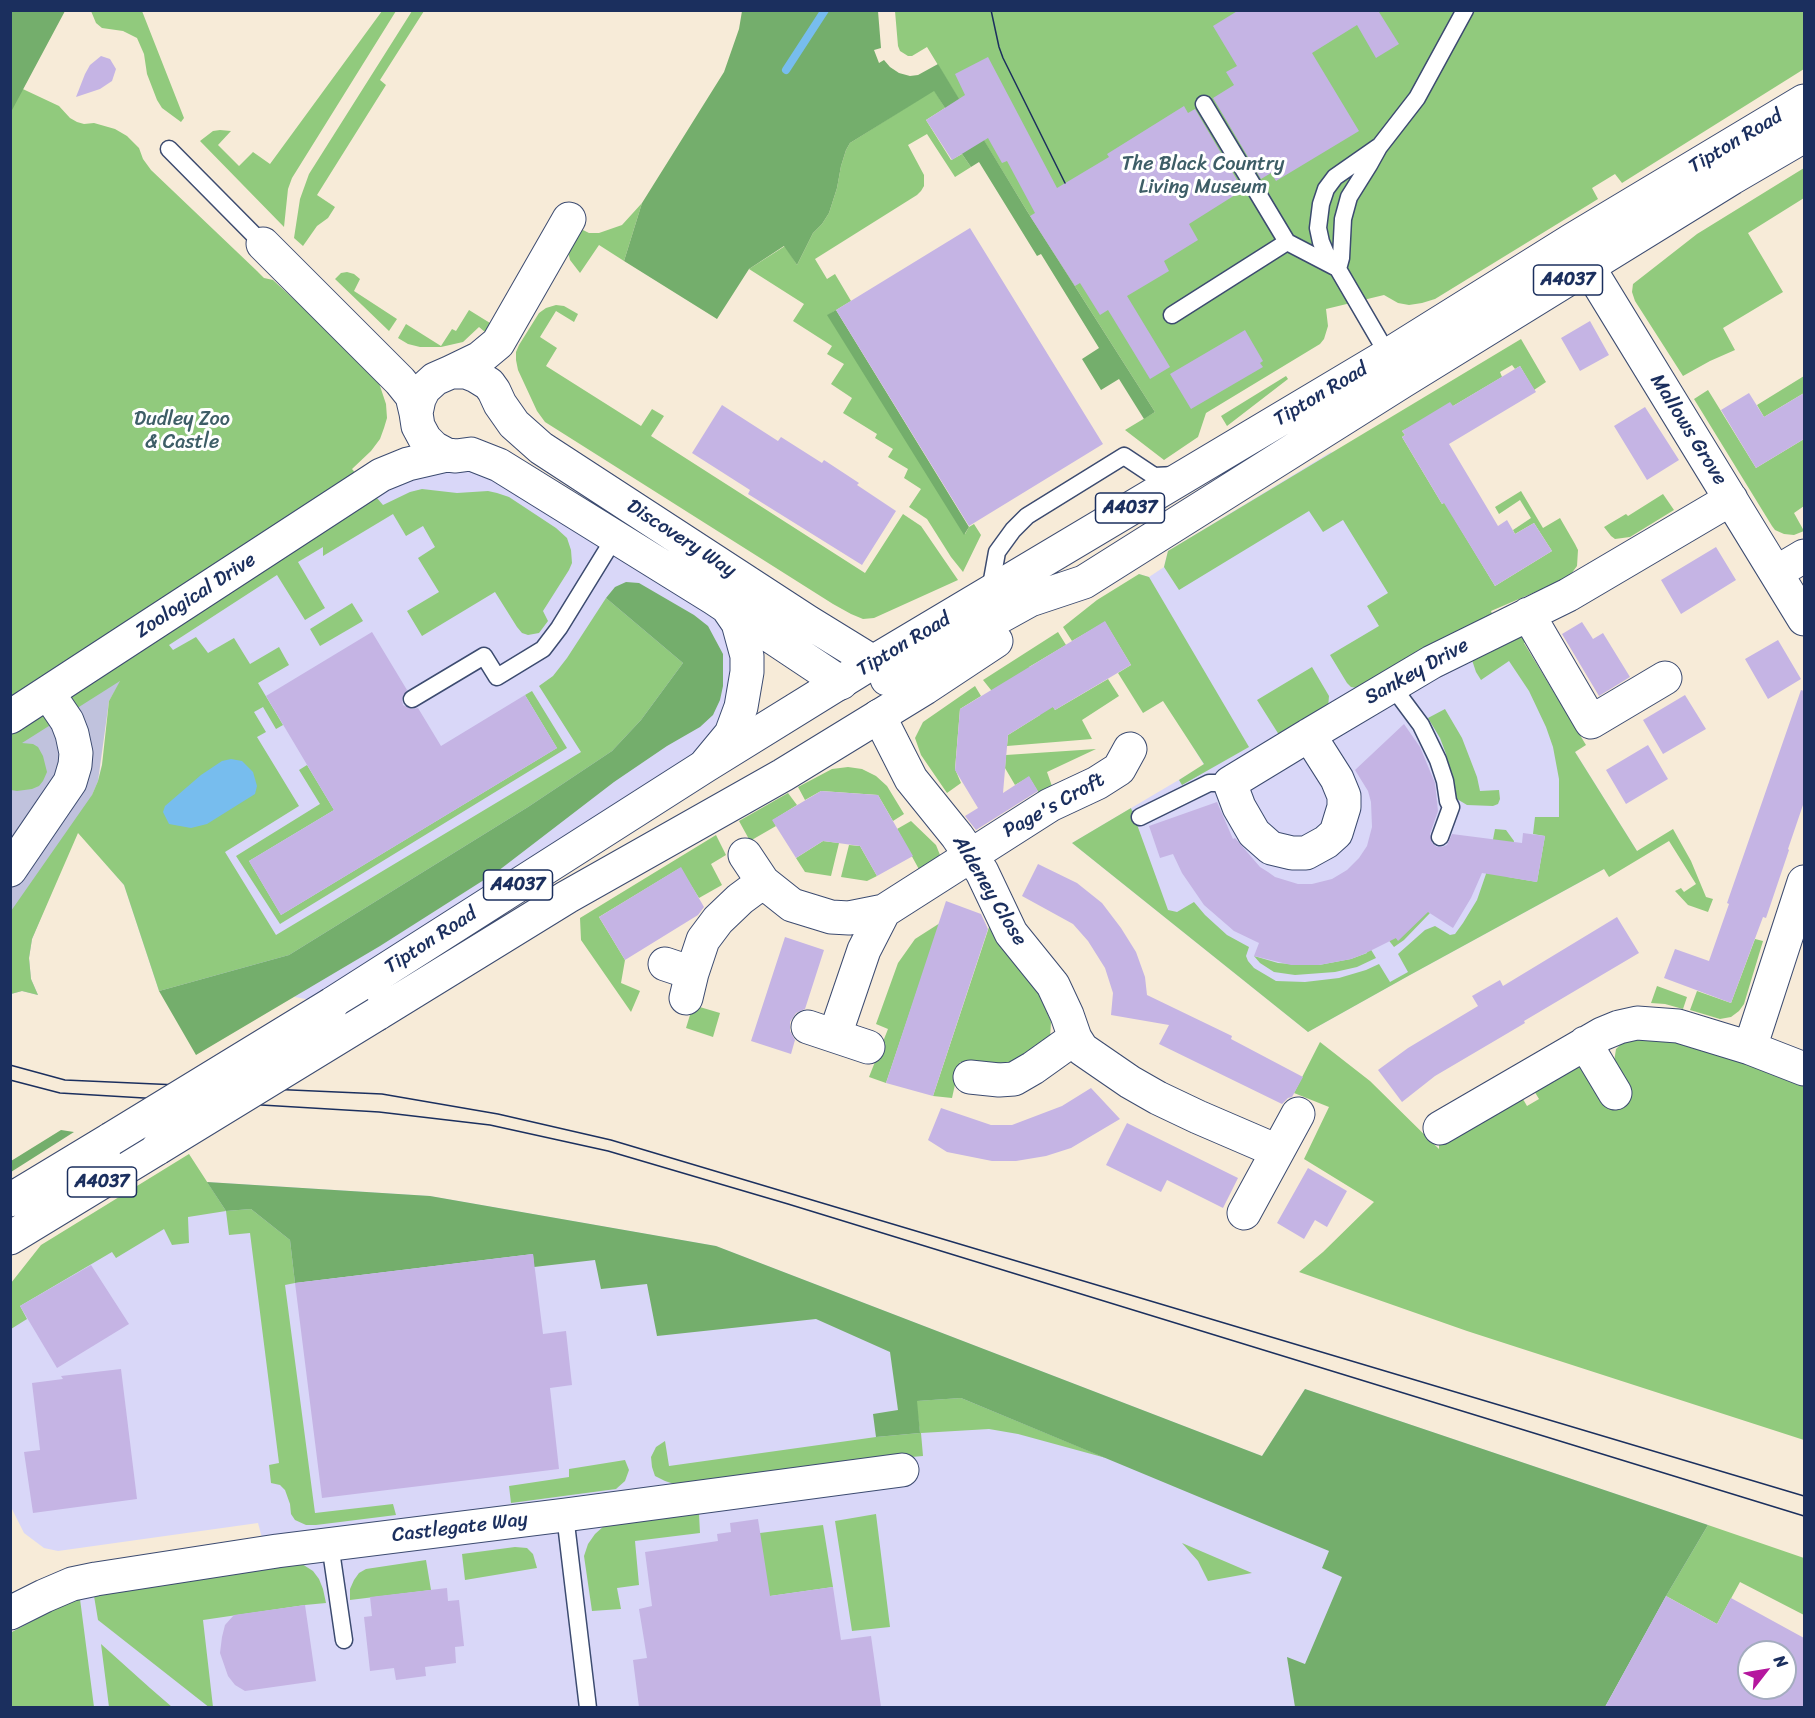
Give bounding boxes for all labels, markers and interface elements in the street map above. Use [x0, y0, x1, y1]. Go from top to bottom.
street label: Tipton Road [1685, 105, 1787, 179]
park label: The Black Country Living Museum [1122, 153, 1284, 200]
road number: A4037 [1534, 265, 1602, 295]
street label: Tipton Road [1270, 358, 1372, 432]
street label: Mallows Grove [1644, 370, 1732, 490]
park label: Dudley Zoo & Castle [134, 408, 230, 455]
road number: A4037 [1096, 493, 1164, 523]
street label: Discovery Way [622, 495, 740, 583]
street label: Zoological Drive [131, 548, 261, 644]
street label: Tipton Road [853, 608, 955, 682]
street label: Sankey Drive [1361, 634, 1473, 710]
street label: Page's Croft [999, 768, 1109, 844]
street label: Aldeney Close [947, 832, 1031, 950]
road number: A4037 [484, 870, 552, 900]
street label: Tipton Road [380, 902, 482, 980]
road number: A4037 [68, 1167, 136, 1197]
street label: Castlegate Way [391, 1508, 529, 1548]
north arrow [1737, 1640, 1797, 1700]
text: N [1766, 1649, 1796, 1674]

